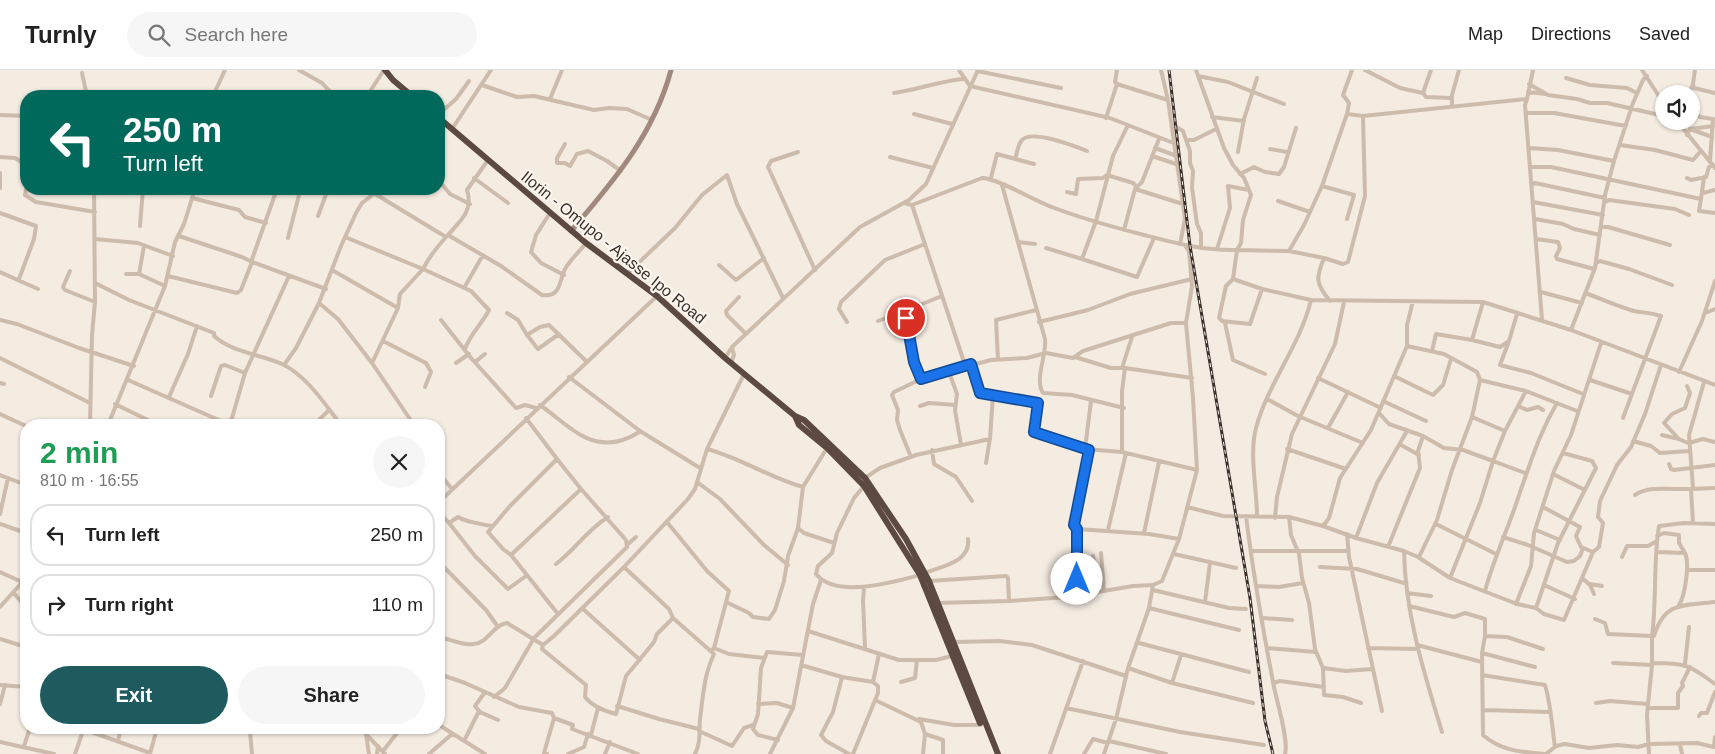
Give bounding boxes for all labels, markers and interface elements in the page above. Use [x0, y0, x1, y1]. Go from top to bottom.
search box [127, 12, 477, 57]
text: Turnly [25, 21, 97, 48]
icon: search [145, 21, 173, 49]
text: Search here [185, 24, 288, 45]
text: Map [1468, 24, 1503, 44]
text: Directions [1531, 24, 1611, 44]
text: Saved [1639, 24, 1690, 44]
map controls [1655, 85, 1700, 130]
button: sound [1655, 85, 1700, 130]
icon: left [40, 110, 105, 175]
text: 250 m [123, 110, 222, 149]
text: Turn left [123, 151, 203, 176]
street label: Ilorin - Omupo - Ajasse Ipo Road [518, 168, 709, 327]
pin [885, 297, 927, 339]
icon: arrive [892, 304, 920, 332]
text: 2 min [40, 436, 118, 469]
button: close [373, 436, 425, 488]
text: 810 m · 16:55 [40, 472, 139, 489]
icon: left [42, 521, 70, 549]
text: Turn left [85, 524, 160, 545]
text: 250 m [370, 524, 423, 545]
position arrow [1050, 552, 1102, 604]
icon: right [42, 591, 70, 619]
text: Turn right [85, 594, 173, 615]
text: 110 m [372, 594, 423, 615]
button: Exit [40, 666, 228, 724]
button: Share [238, 666, 425, 724]

